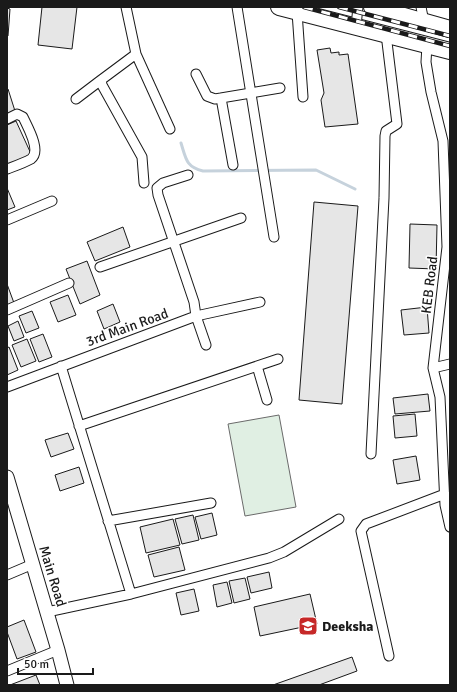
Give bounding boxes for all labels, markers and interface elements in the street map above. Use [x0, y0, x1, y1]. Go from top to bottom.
street label: KEB Road [418, 255, 441, 315]
street label: 3rd Main Road [84, 305, 170, 350]
street label: Main Road [35, 544, 70, 609]
school or university icon: Deeksha [297, 615, 319, 637]
place label: Deeksha [322, 618, 374, 635]
scale bar [18, 650, 93, 676]
text: 50 m [24, 657, 49, 672]

